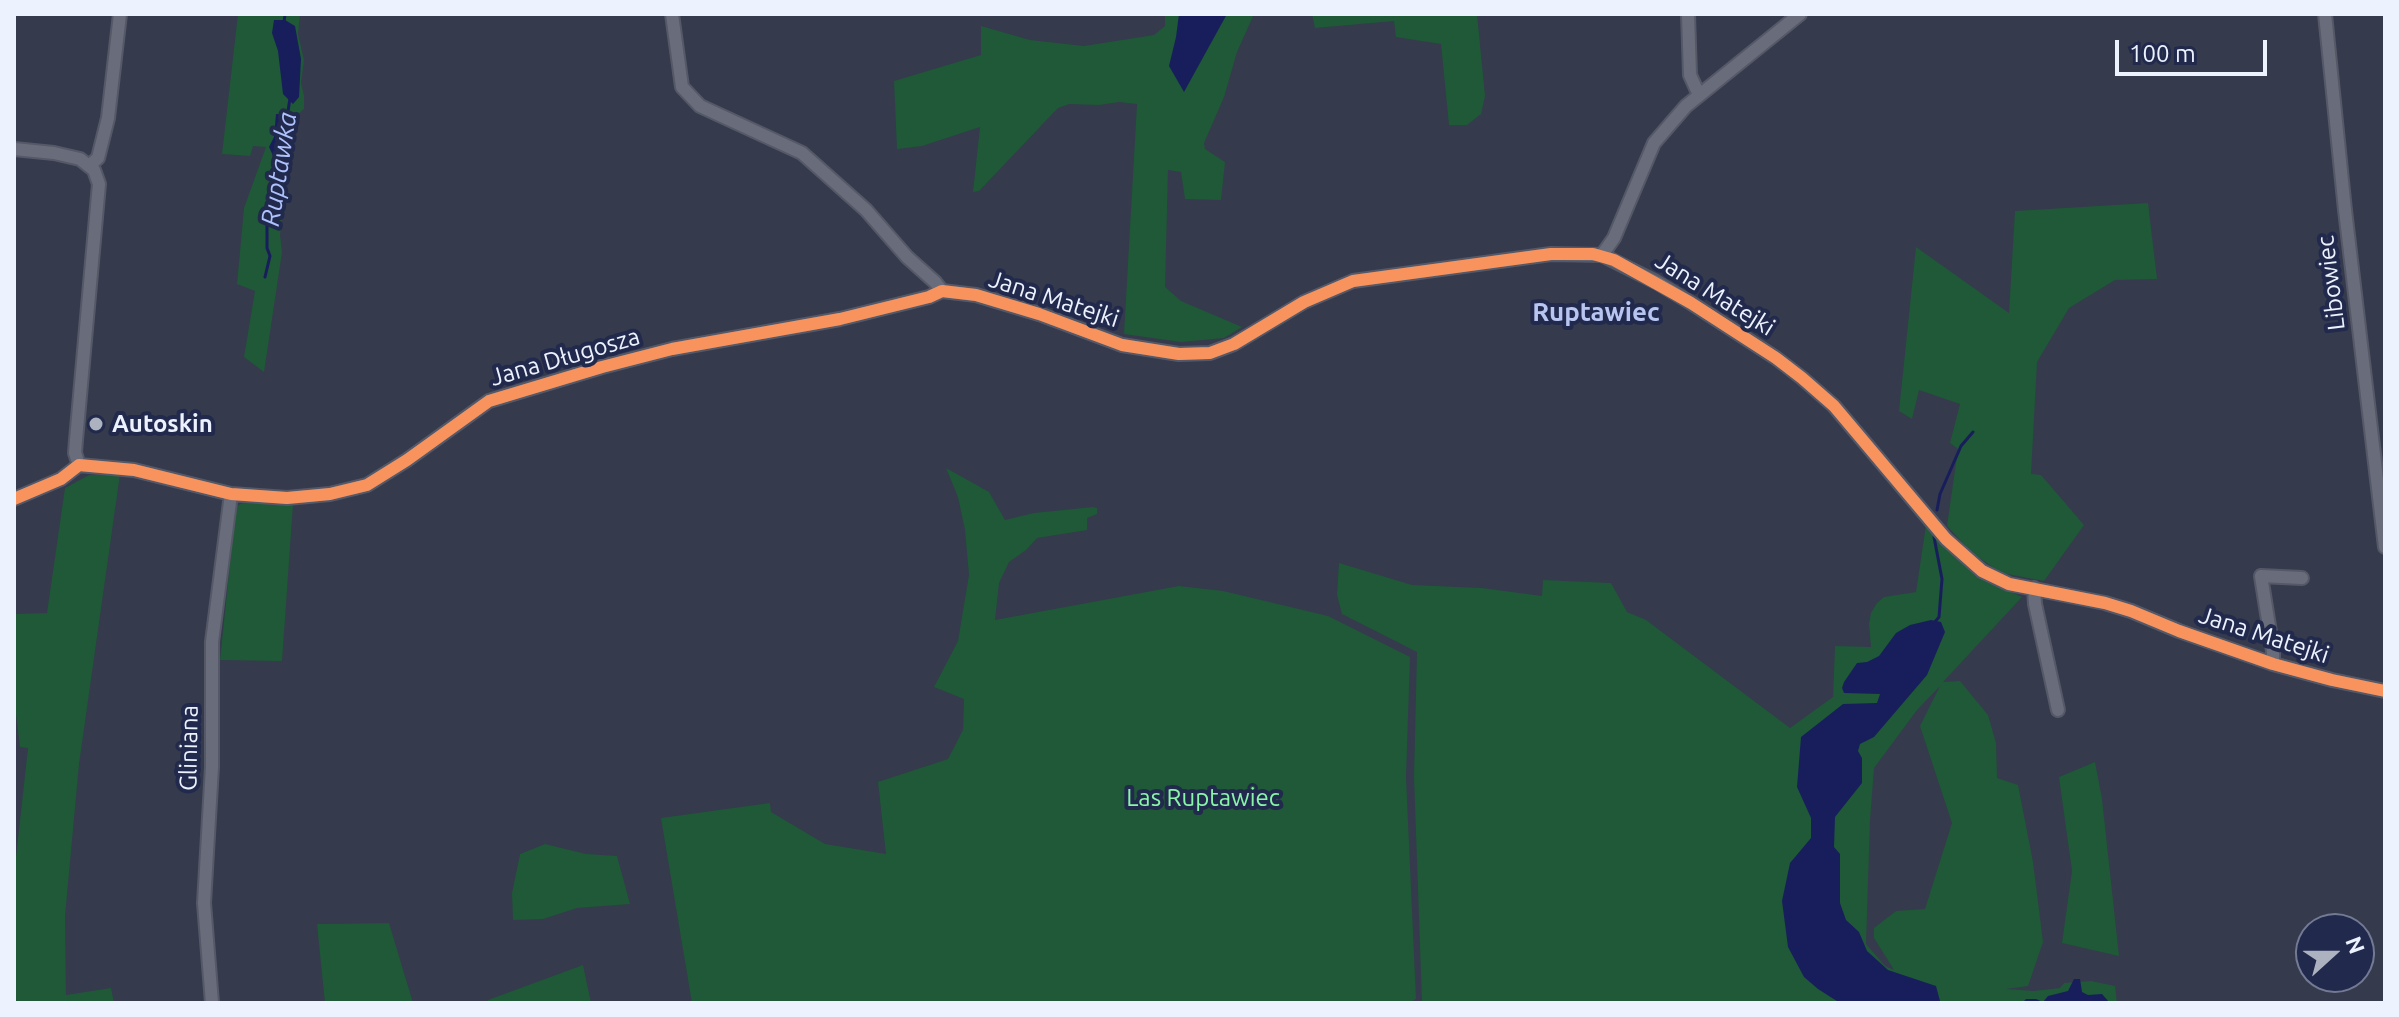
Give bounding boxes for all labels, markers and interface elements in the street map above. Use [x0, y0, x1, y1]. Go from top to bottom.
scale bar [2119, 24, 2271, 74]
text: 100 m [2129, 40, 2196, 67]
water label: Ruptawka [255, 110, 303, 228]
street label: Libowiec [2311, 234, 2351, 332]
street label: Jana Matejki [1650, 246, 1780, 342]
street label: Jana Matejki [985, 264, 1123, 334]
district label: Ruptawiec [1532, 296, 1660, 328]
street label: Jana Długosza [487, 322, 643, 392]
place label: Autoskin [112, 410, 213, 438]
marker: Autoskin [87, 415, 105, 433]
street label: Jana Matejki [2195, 600, 2333, 670]
street label: Gliniana [174, 705, 204, 791]
park label: Las Ruptawiec [1126, 784, 1280, 812]
north arrow [2295, 913, 2375, 993]
text: N [2341, 933, 2371, 957]

